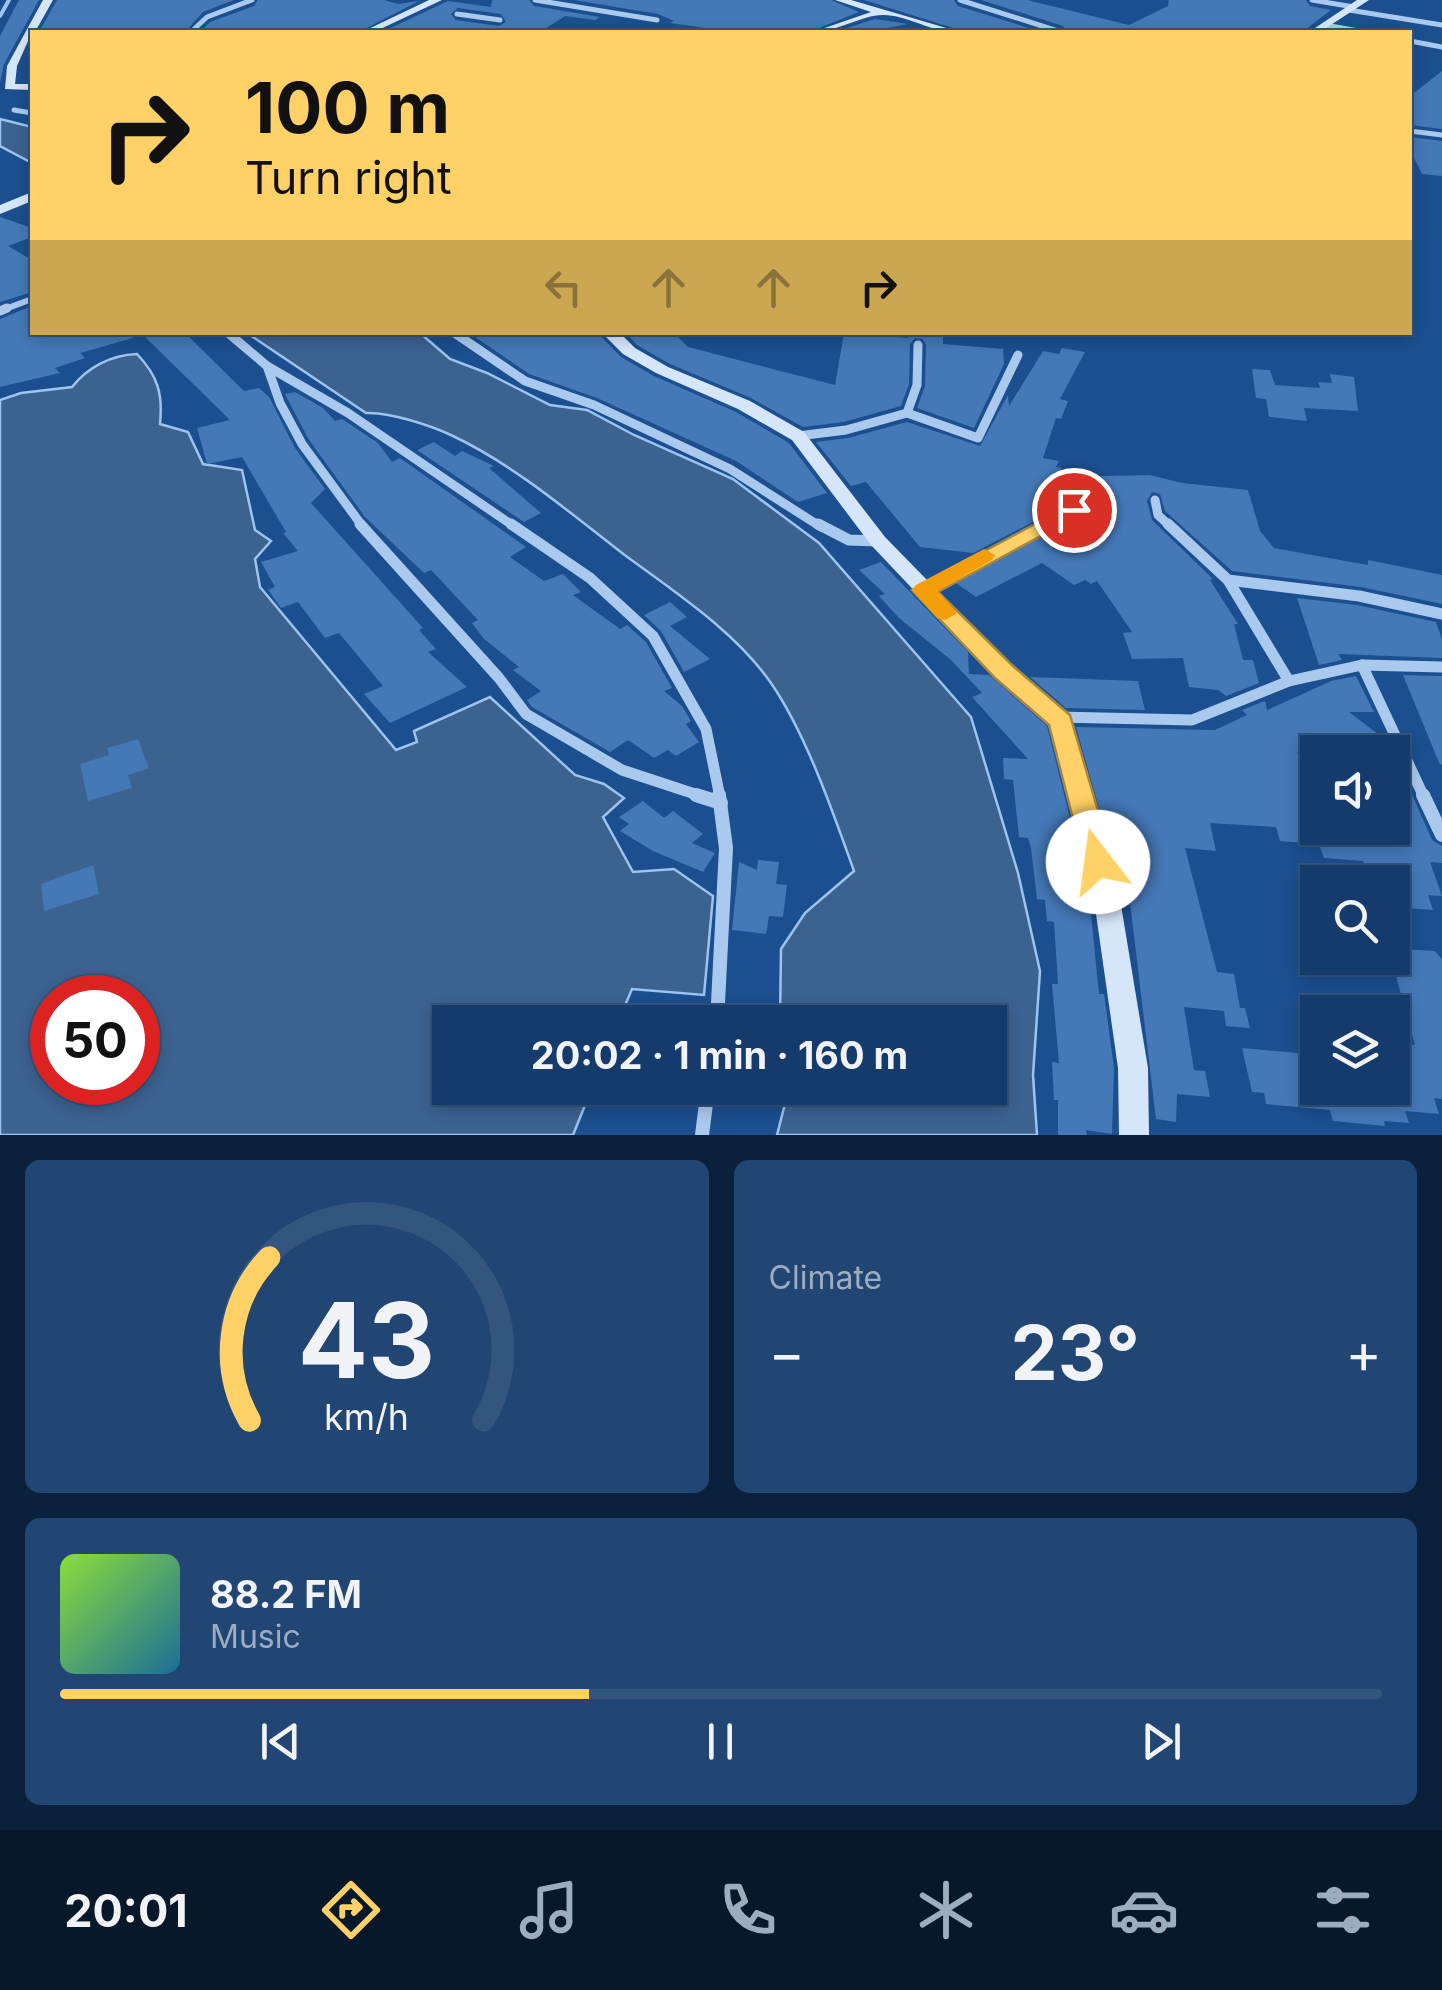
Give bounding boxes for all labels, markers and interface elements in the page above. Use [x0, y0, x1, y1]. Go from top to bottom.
text: 100 m [245, 65, 450, 150]
icon: right [80, 70, 210, 200]
text: Turn right [245, 150, 452, 205]
icon: left [536, 260, 591, 315]
icon: ahead [641, 260, 696, 315]
icon: ahead [746, 260, 801, 315]
icon: right [851, 260, 906, 315]
pin [1032, 468, 1117, 553]
icon: arrive [1047, 483, 1102, 538]
map controls [1300, 735, 1410, 1105]
button: sound [1300, 735, 1410, 845]
position arrow [1046, 810, 1150, 914]
button: search [1300, 865, 1410, 975]
speed limit sign: 50 [30, 975, 160, 1105]
button: layers [1300, 995, 1410, 1105]
text: 20:02 · 1 min · 160 m [531, 1032, 908, 1078]
text: Climate [769, 1258, 882, 1297]
text: 43 [298, 1277, 435, 1403]
text: 23° [1010, 1307, 1140, 1398]
text: − [769, 1320, 805, 1386]
text: + [1346, 1320, 1382, 1386]
text: km/h [324, 1395, 409, 1439]
text: 88.2 FM [210, 1571, 362, 1617]
text: Music [210, 1617, 301, 1656]
icon: previous [253, 1714, 308, 1769]
icon: pause [693, 1714, 748, 1769]
icon: next [1134, 1714, 1189, 1769]
icon: directions [316, 1875, 386, 1945]
icon: music [514, 1875, 584, 1945]
icon: phone [713, 1875, 783, 1945]
icon: climate [911, 1875, 981, 1945]
icon: car [1109, 1875, 1179, 1945]
icon: filters [1308, 1875, 1378, 1945]
text: 20:01 [64, 1883, 188, 1938]

